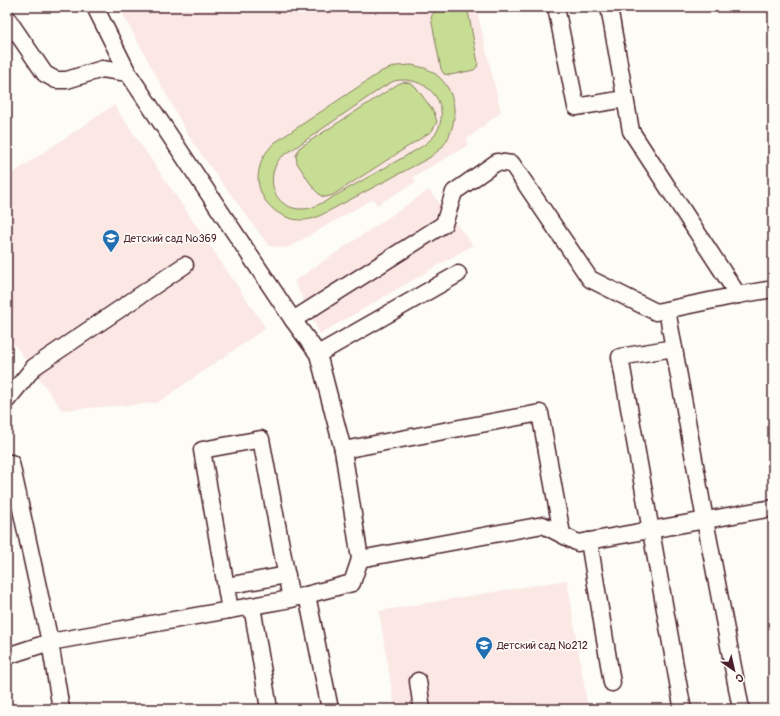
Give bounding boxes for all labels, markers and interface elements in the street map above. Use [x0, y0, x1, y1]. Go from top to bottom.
school or university icon: Детский сад №369 [101, 228, 121, 253]
place label: Детский сад №369 [123, 232, 217, 245]
school or university icon: Детский сад №212 [474, 635, 494, 660]
place label: Детский сад №212 [496, 639, 588, 652]
north arrow [714, 650, 754, 690]
text: С [733, 671, 746, 685]

